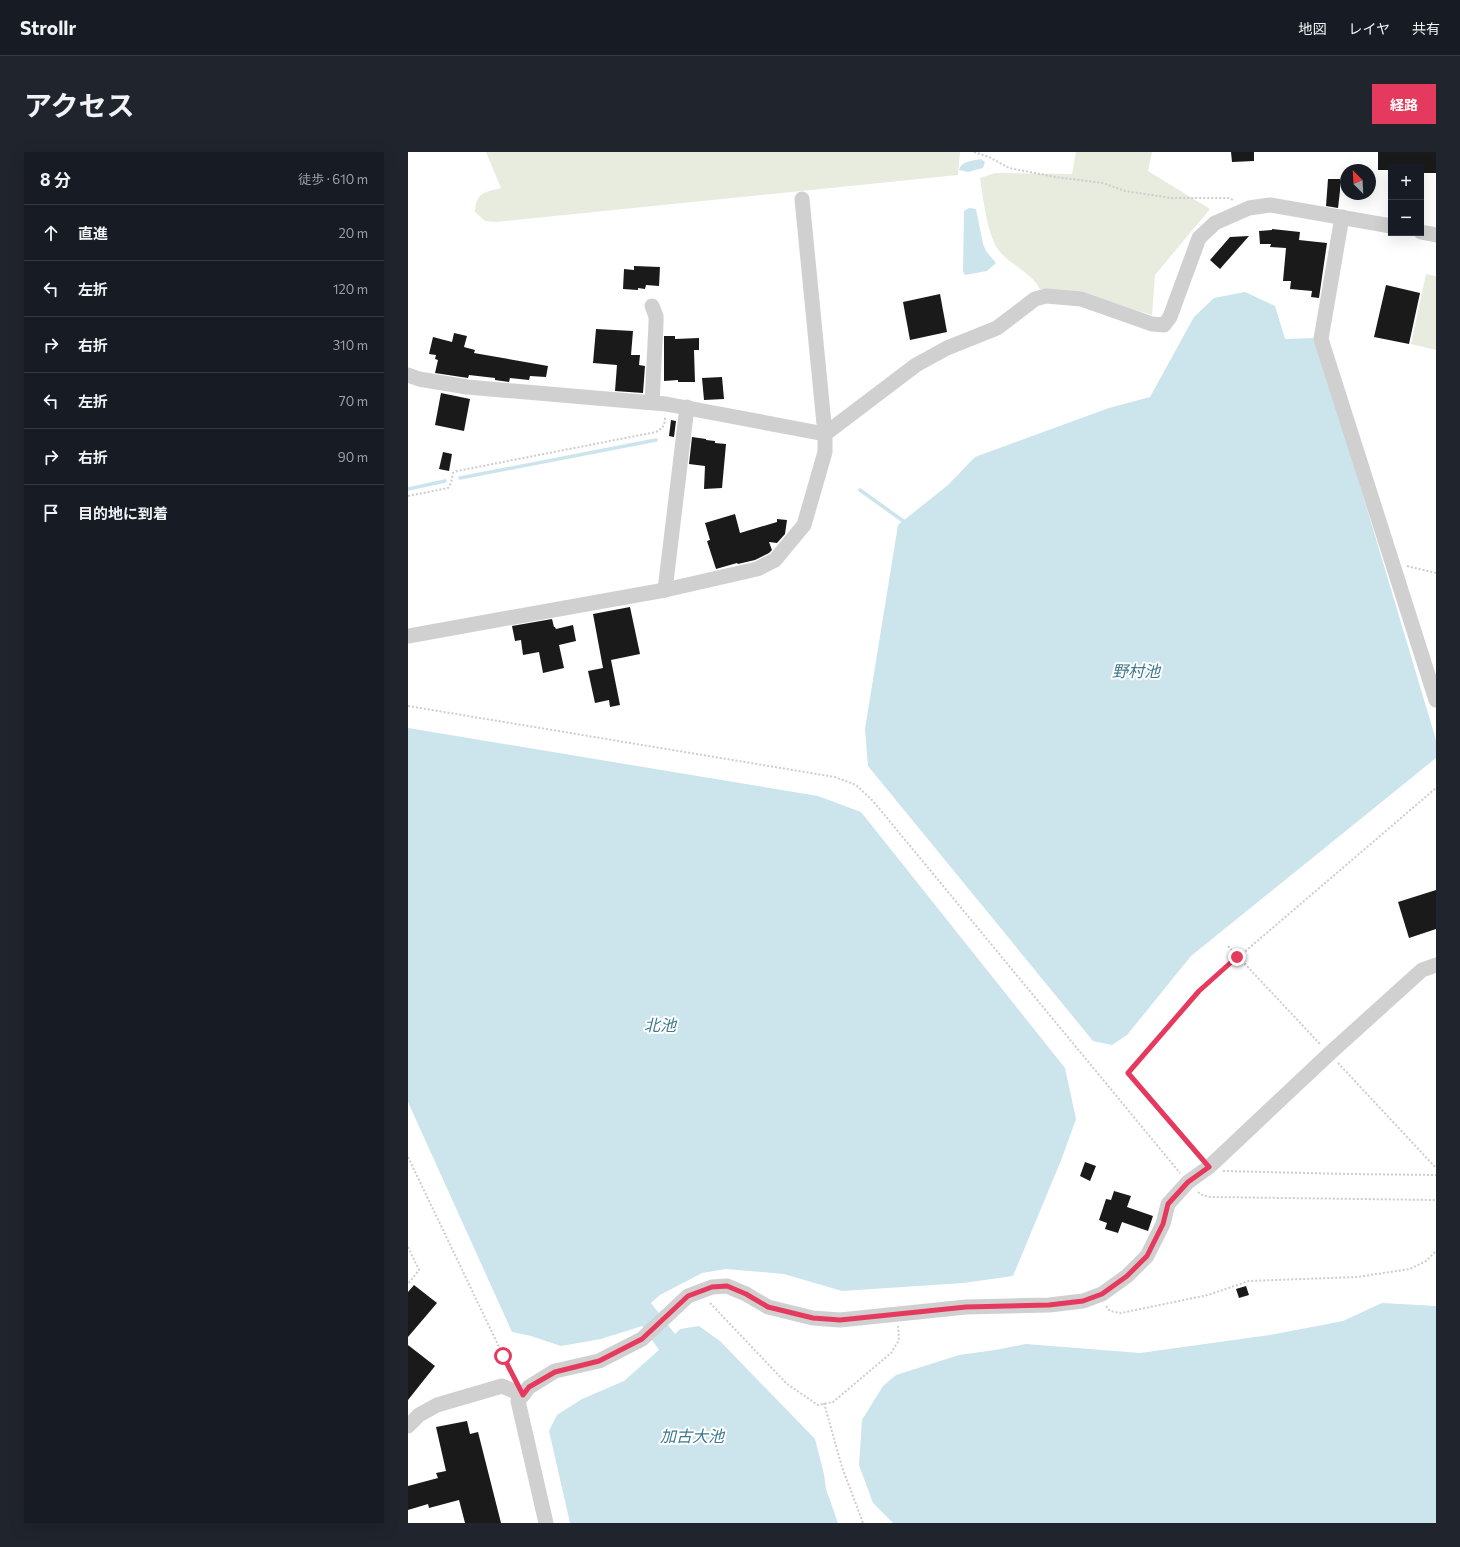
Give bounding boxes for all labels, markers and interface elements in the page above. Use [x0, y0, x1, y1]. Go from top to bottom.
text: Strollr [20, 16, 76, 39]
text: 地図 [1298, 20, 1326, 37]
text: レイヤ [1348, 20, 1390, 37]
text: 共有 [1412, 20, 1440, 37]
button: 経路 [1372, 84, 1436, 124]
text: アクセス [24, 88, 135, 122]
north arrow [1340, 164, 1376, 200]
map controls [1388, 164, 1424, 236]
button: + [1388, 164, 1424, 200]
text: 8 分 [40, 169, 71, 190]
text: 徒歩 · 610 m [298, 171, 368, 187]
button: − [1388, 200, 1424, 236]
icon: ahead [40, 222, 62, 244]
text: 直進 [78, 224, 108, 242]
text: 20 m [339, 225, 368, 241]
icon: left [40, 278, 62, 300]
text: 左折 [78, 280, 108, 298]
text: 120 m [333, 281, 368, 297]
icon: right [40, 334, 62, 356]
text: 右折 [78, 336, 108, 354]
text: 310 m [333, 337, 368, 353]
icon: left [40, 390, 62, 412]
text: 左折 [78, 392, 108, 410]
text: 70 m [339, 393, 368, 409]
icon: right [40, 446, 62, 468]
text: 右折 [78, 448, 108, 466]
text: 90 m [338, 449, 368, 465]
icon: arrive [40, 502, 62, 524]
text: 目的地に到着 [78, 504, 168, 522]
water label: 野村池 [1112, 661, 1162, 680]
route end [1228, 948, 1246, 966]
water label: 北池 [644, 1015, 678, 1034]
route start [494, 1347, 512, 1365]
water label: 加古大池 [660, 1426, 726, 1445]

